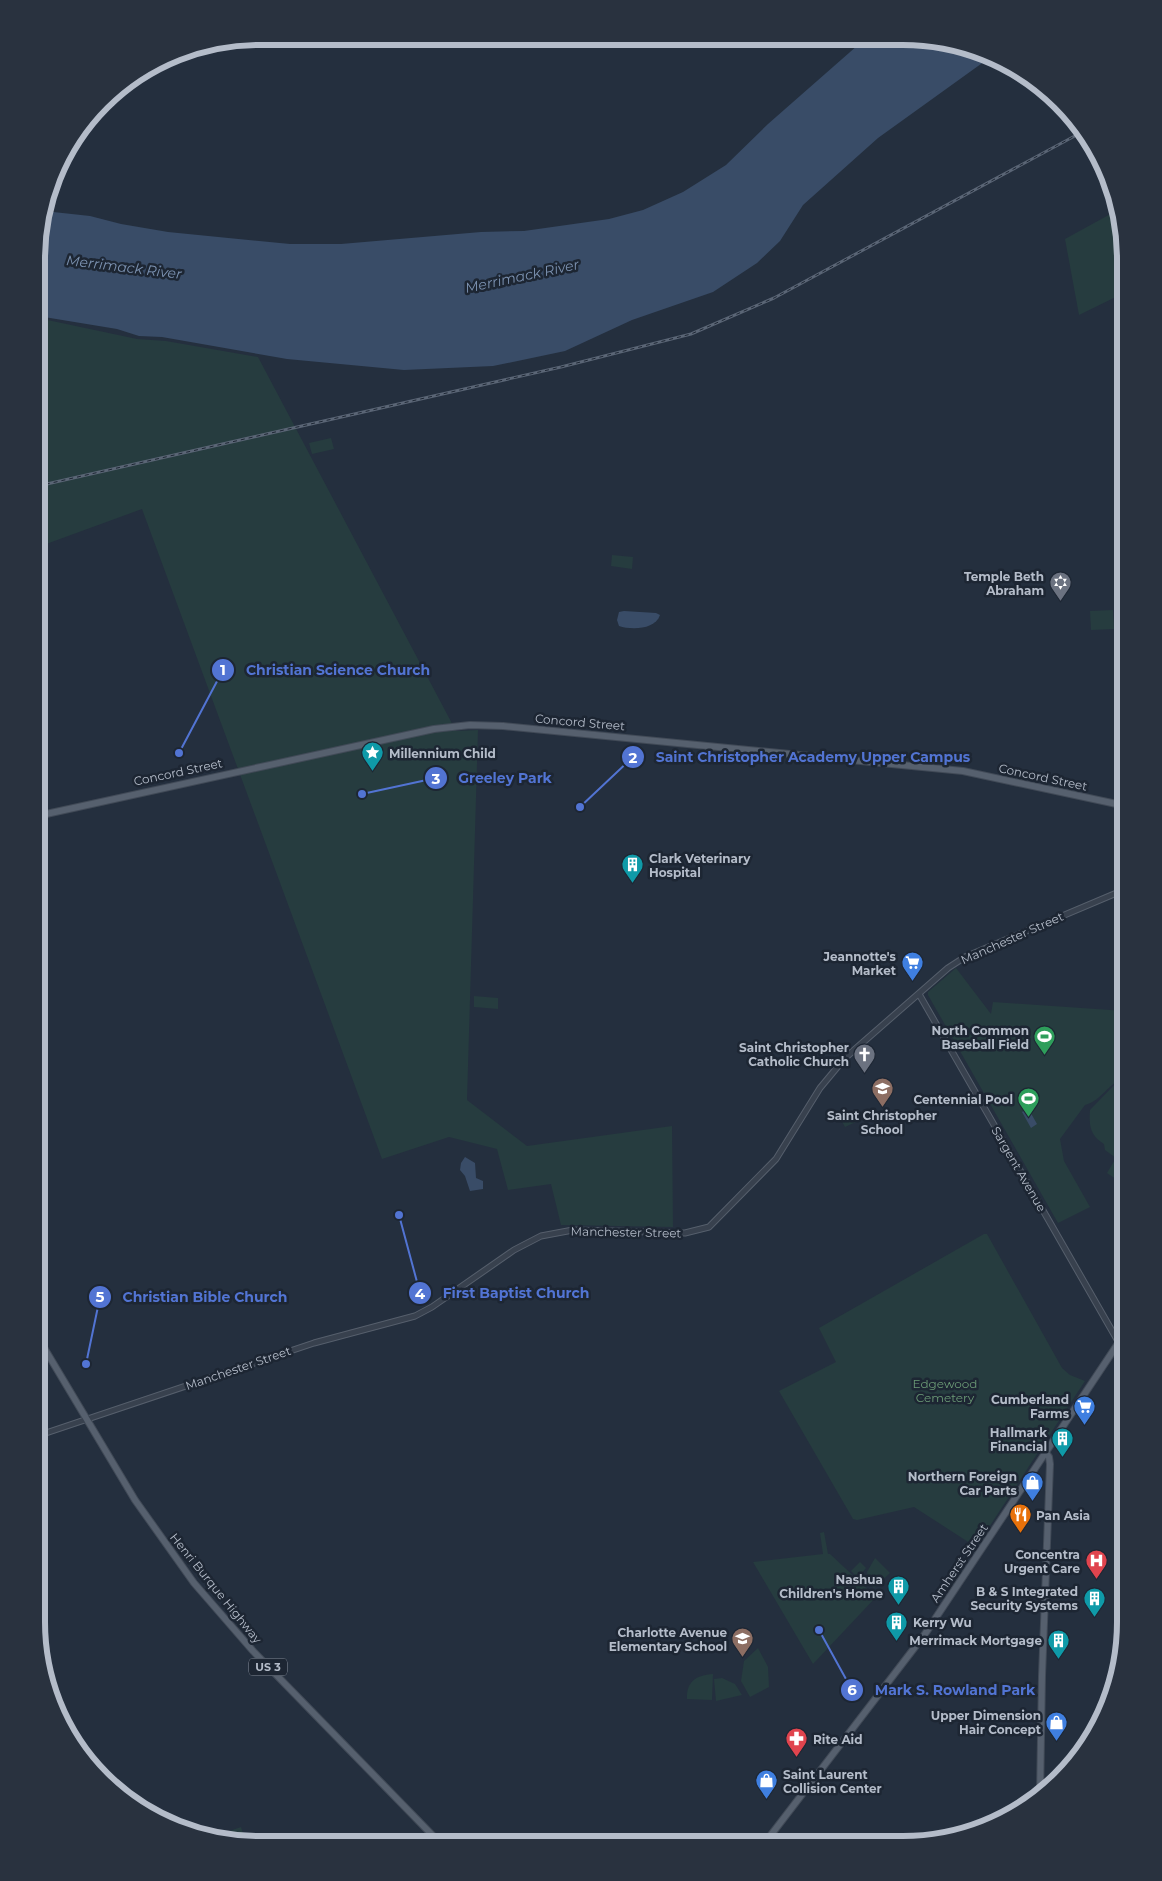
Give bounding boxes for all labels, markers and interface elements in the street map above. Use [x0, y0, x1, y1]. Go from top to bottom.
water label: Merrimack River [65, 251, 183, 283]
water label: Merrimack River [463, 255, 581, 297]
place label: Temple Beth Abraham [964, 569, 1044, 598]
synagogue icon: Temple Beth Abraham [1048, 571, 1072, 602]
callout: Christian Science Church [211, 655, 440, 684]
text: 1 [220, 660, 226, 679]
text: Christian Science Church [246, 661, 430, 679]
street label: Concord Street [534, 711, 626, 733]
place icon: Millennium Child [361, 741, 385, 772]
callout: Saint Christopher Academy Upper Campus [621, 743, 980, 772]
place label: Millennium Child [389, 746, 496, 761]
text: 2 [629, 748, 638, 767]
text: Saint Christopher Academy Upper Campus [656, 748, 971, 766]
street label: Concord Street [132, 755, 224, 789]
street label: Concord Street [997, 760, 1089, 794]
callout: Greeley Park [423, 764, 562, 793]
text: 3 [431, 769, 441, 788]
text: Greeley Park [458, 769, 553, 787]
place label: Clark Veterinary Hospital [649, 851, 751, 880]
building icon: Clark Veterinary Hospital [621, 853, 645, 884]
street label: Manchester Street [958, 909, 1066, 967]
place label: Jeannotte's Market [823, 949, 897, 978]
supermarket icon: Jeannotte's Market [900, 951, 924, 982]
place label: North Common Baseball Field [931, 1023, 1029, 1052]
sports icon: North Common Baseball Field [1033, 1025, 1057, 1056]
place label: Saint Christopher Catholic Church [739, 1040, 849, 1069]
church icon: Saint Christopher Catholic Church [853, 1042, 877, 1073]
school or university icon: Saint Christopher School [870, 1076, 894, 1107]
sports icon: Centennial Pool [1017, 1087, 1041, 1118]
place label: Centennial Pool [913, 1092, 1013, 1107]
place label: Saint Christopher School [827, 1108, 937, 1137]
street label: Sargent Avenue [989, 1124, 1049, 1214]
street label: Manchester Street [571, 1224, 682, 1240]
callout: First Baptist Church [408, 1279, 600, 1308]
callout: Christian Bible Church [87, 1282, 297, 1311]
text: 4 [415, 1284, 426, 1303]
text: First Baptist Church [443, 1284, 589, 1302]
text: 5 [96, 1287, 105, 1306]
text: Christian Bible Church [123, 1288, 287, 1306]
street label: Manchester Street [183, 1343, 293, 1393]
park label: Edgewood Cemetery [913, 1376, 977, 1405]
place label: Cumberland Farms [991, 1392, 1070, 1421]
supermarket icon: Cumberland Farms [1073, 1394, 1097, 1425]
place label: Hallmark Financial [990, 1425, 1047, 1454]
building icon: Hallmark Financial [1051, 1427, 1075, 1458]
place label: Northern Foreign Car Parts [908, 1469, 1018, 1498]
shop icon: Northern Foreign Car Parts [1021, 1471, 1045, 1502]
restaurant icon: Pan Asia [1008, 1503, 1032, 1534]
place label: Pan Asia [1036, 1508, 1090, 1523]
street label: Amherst Street [927, 1521, 991, 1605]
street label: Henri Burque Highway [167, 1530, 265, 1647]
place label: Concentra Urgent Care [1004, 1547, 1080, 1576]
hospital icon: Concentra Urgent Care [1084, 1549, 1108, 1580]
place label: Nashua Children's Home [779, 1572, 883, 1601]
building icon: Nashua Children's Home [887, 1574, 911, 1605]
place label: B & S Integrated Security Systems [971, 1584, 1079, 1613]
building icon: B & S Integrated Security Systems [1082, 1586, 1106, 1617]
building icon: Kerry Wu [885, 1610, 909, 1641]
place label: Kerry Wu [913, 1615, 972, 1630]
place label: Charlotte Avenue Elementary School [609, 1625, 727, 1654]
school or university icon: Charlotte Avenue Elementary School [731, 1627, 755, 1658]
building icon: Merrimack Mortgage [1046, 1628, 1070, 1659]
place label: Merrimack Mortgage [909, 1633, 1042, 1648]
road number: US 3 [249, 1658, 287, 1675]
callout: Mark S. Rowland Park [840, 1675, 1045, 1704]
text: 6 [847, 1680, 857, 1699]
text: Mark S. Rowland Park [875, 1681, 1036, 1699]
place label: Upper Dimension Hair Concept [931, 1708, 1042, 1737]
shop icon: Upper Dimension Hair Concept [1045, 1710, 1069, 1741]
pharmacy icon: Rite Aid [785, 1727, 809, 1758]
place label: Rite Aid [813, 1732, 863, 1747]
place label: Saint Laurent Collision Center [783, 1767, 882, 1796]
shop icon: Saint Laurent Collision Center [755, 1769, 779, 1800]

